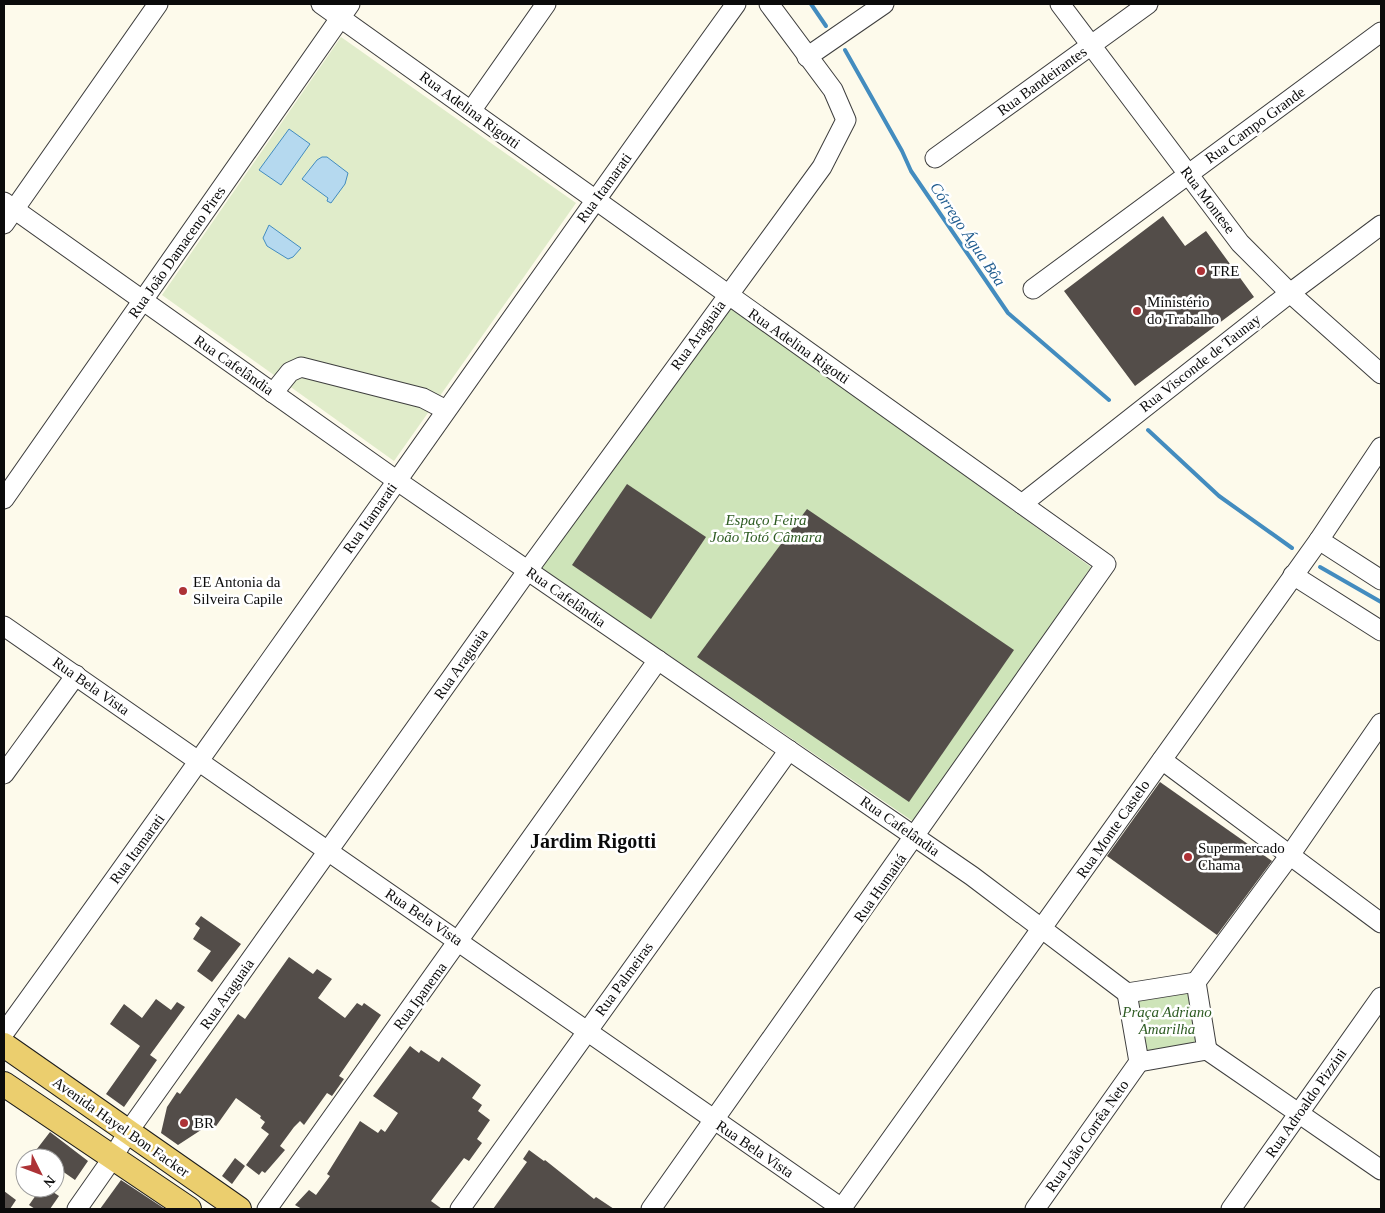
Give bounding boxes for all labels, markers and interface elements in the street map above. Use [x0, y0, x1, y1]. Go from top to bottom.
street label: Rua Bandeirantes [994, 43, 1090, 119]
street label: Rua Adelina Rigotti [417, 68, 523, 152]
street label: Rua Campo Grande [1202, 83, 1308, 166]
street label: Rua Itamarati [573, 150, 635, 226]
street label: Rua Montese [1178, 163, 1239, 237]
water label: Córrego Água Bôa [926, 178, 1010, 290]
street label: Rua João Damaceno Pires [125, 183, 229, 321]
place label: TRE [1211, 263, 1239, 279]
marker: TRE [1195, 265, 1207, 277]
place label: Ministério do Trabalho [1147, 294, 1219, 327]
street label: Rua Araguaia [667, 297, 729, 373]
street label: Rua Adelina Rigotti [745, 305, 853, 387]
marker: Ministério do Trabalho [1131, 305, 1143, 317]
street label: Rua Visconde de Taunay [1136, 311, 1264, 415]
street label: Rua Cafelândia [191, 332, 277, 398]
street label: Rua Itamarati [340, 480, 400, 556]
park label: Espaço Feira João Totó Câmara [710, 512, 822, 545]
street label: Rua Cafelândia [523, 564, 609, 630]
place label: EE Antonia da Silveira Capile [193, 574, 283, 607]
marker: EE Antonia da Silveira Capile [177, 585, 189, 597]
street label: Rua Araguaia [431, 626, 491, 702]
street label: Rua Bela Vista [50, 654, 133, 718]
street label: Rua Monte Castelo [1073, 777, 1153, 881]
street label: Rua Cafelândia [857, 793, 943, 859]
street label: Rua Itamarati [106, 811, 168, 887]
district label: Jardim Rigotti [530, 830, 656, 853]
place label: Supermercado Chama [1198, 840, 1285, 873]
street label: Rua Humaitá [851, 851, 910, 925]
marker: Supermercado Chama [1182, 851, 1194, 863]
street label: Rua Bela Vista [382, 885, 466, 949]
street label: Rua Palmeiras [592, 939, 656, 1019]
street label: Rua Araguaia [197, 956, 257, 1032]
street label: Rua Ipanema [390, 959, 450, 1033]
park label: Praça Adriano Amarilha [1121, 1004, 1212, 1037]
street label: Rua Adroaldo Pizzini [1262, 1046, 1350, 1160]
street label: Avenida Hayel Bon Facker [50, 1074, 192, 1180]
street label: Rua João Corrêa Neto [1042, 1077, 1132, 1195]
place label: BR [194, 1115, 214, 1131]
marker: BR [178, 1117, 190, 1129]
street label: Rua Bela Vista [713, 1117, 797, 1181]
north arrow [15, 1148, 65, 1198]
text: N [40, 1173, 58, 1190]

